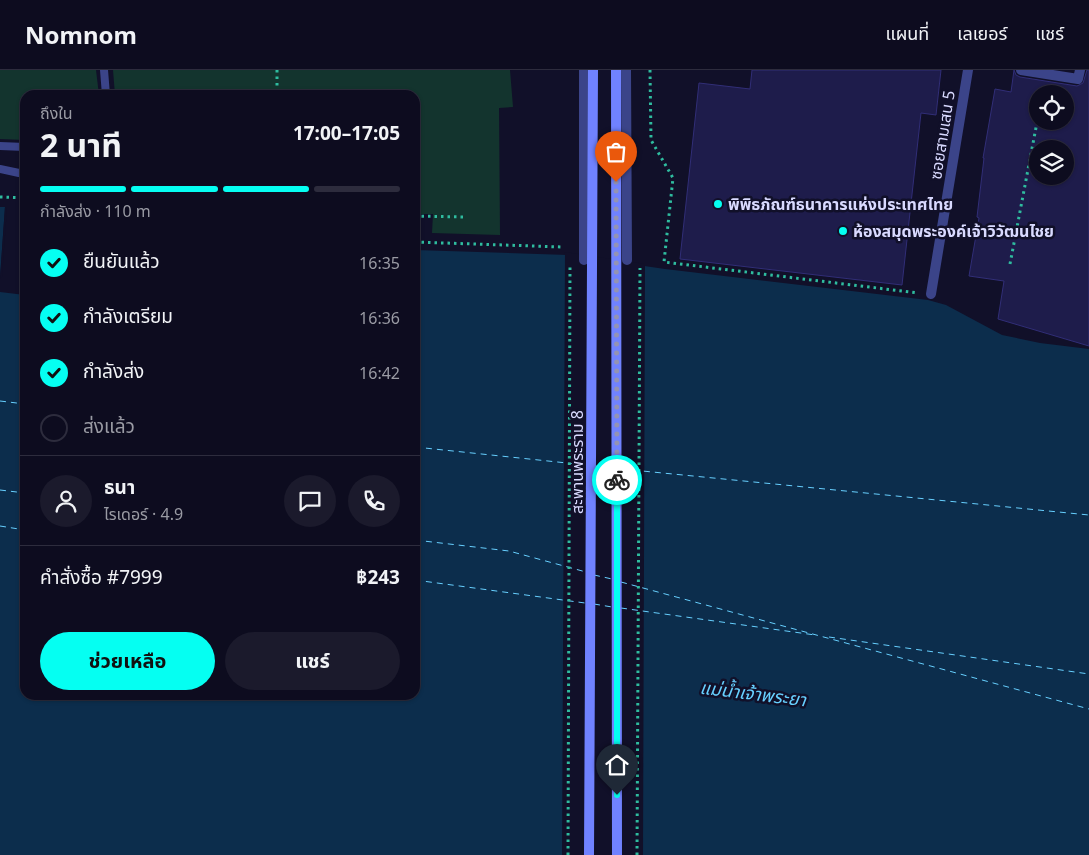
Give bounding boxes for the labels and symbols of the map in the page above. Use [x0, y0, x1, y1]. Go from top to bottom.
street label: ซอยสามเสน 5 [924, 89, 960, 181]
pin [595, 131, 637, 182]
place label: พิพิธภัณฑ์ธนาคารแห่งประเทศไทย [728, 193, 953, 215]
marker: พิพิธภัณฑ์ธนาคารแห่งประเทศไทย [712, 198, 724, 210]
place label: ห้องสมุดพระองค์เจ้าวิวัฒนไชย [853, 220, 1054, 242]
marker: ห้องสมุดพระองค์เจ้าวิวัฒนไชย [837, 225, 849, 237]
street label: สะพานพระราม 8 [566, 410, 588, 514]
courier [592, 455, 642, 505]
water label: แม่น้ำเจ้าพระยา [699, 675, 808, 711]
pin [596, 744, 638, 795]

